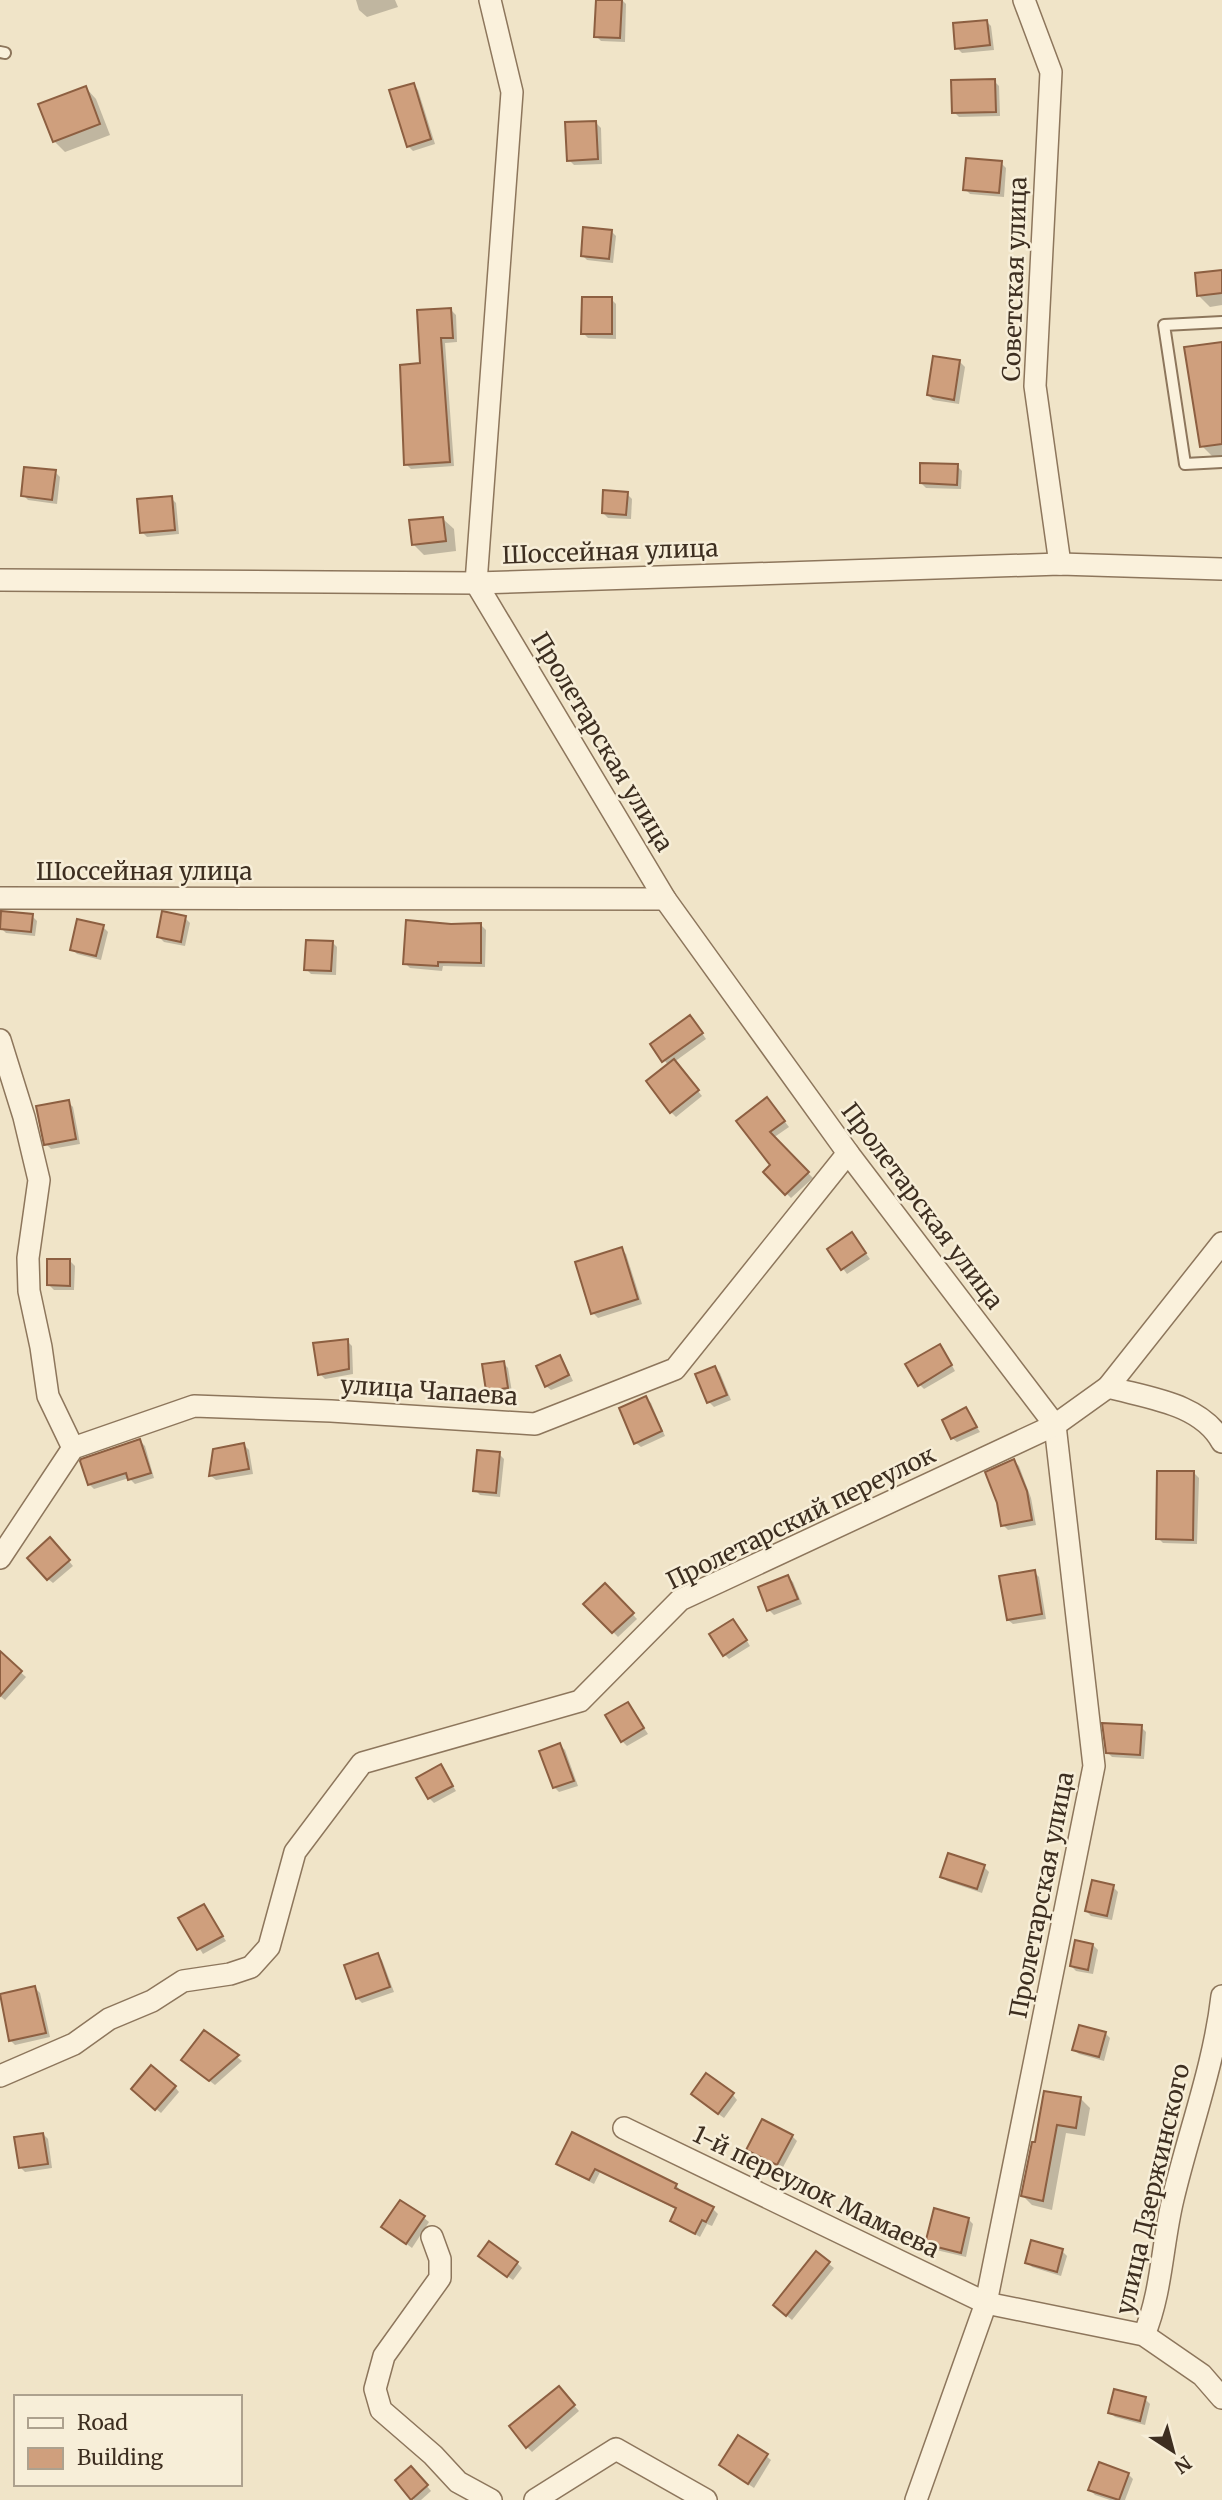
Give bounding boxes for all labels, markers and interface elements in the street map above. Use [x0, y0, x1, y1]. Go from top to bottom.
street label: Советская улица [995, 176, 1034, 382]
street label: Шоссейная улица [501, 532, 719, 571]
street label: Пролетарская улица [525, 626, 680, 857]
street label: Шоссейная улица [36, 856, 252, 887]
street label: Пролетарская улица [835, 1096, 1010, 1315]
street label: улица Чапаева [339, 1369, 519, 1412]
street label: Пролетарский переулок [661, 1439, 940, 1596]
street label: Пролетарская улица [1002, 1769, 1081, 2021]
street label: улица Дзержинского [1109, 2060, 1196, 2317]
street label: 1-й переулок Мамаева [688, 2118, 945, 2265]
legend [14, 2395, 242, 2486]
text: Road [77, 2409, 128, 2436]
north arrow [1138, 2416, 1208, 2486]
text: Building [77, 2444, 164, 2471]
text: N [1170, 2451, 1196, 2479]

